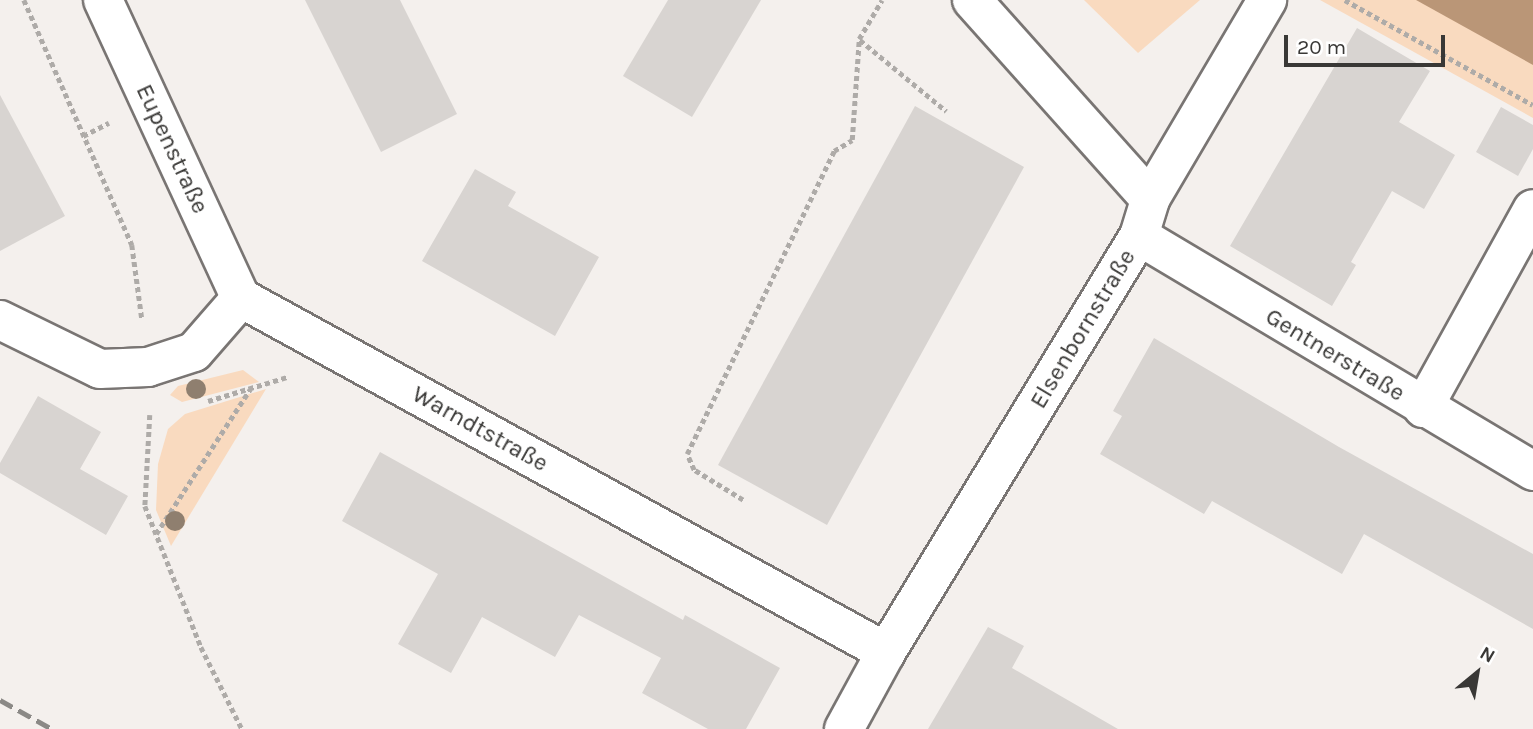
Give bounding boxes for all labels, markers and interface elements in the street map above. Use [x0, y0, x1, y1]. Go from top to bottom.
scale bar [1288, 21, 1449, 65]
text: 20 m [1297, 35, 1346, 59]
street label: Eupenstraße [129, 80, 215, 218]
street label: Elsenbornstraße [1024, 244, 1142, 414]
street label: Gentnerstraße [1260, 302, 1410, 408]
street label: Warndtstraße [407, 380, 553, 478]
north arrow [1442, 638, 1512, 708]
text: N [1476, 642, 1499, 668]

